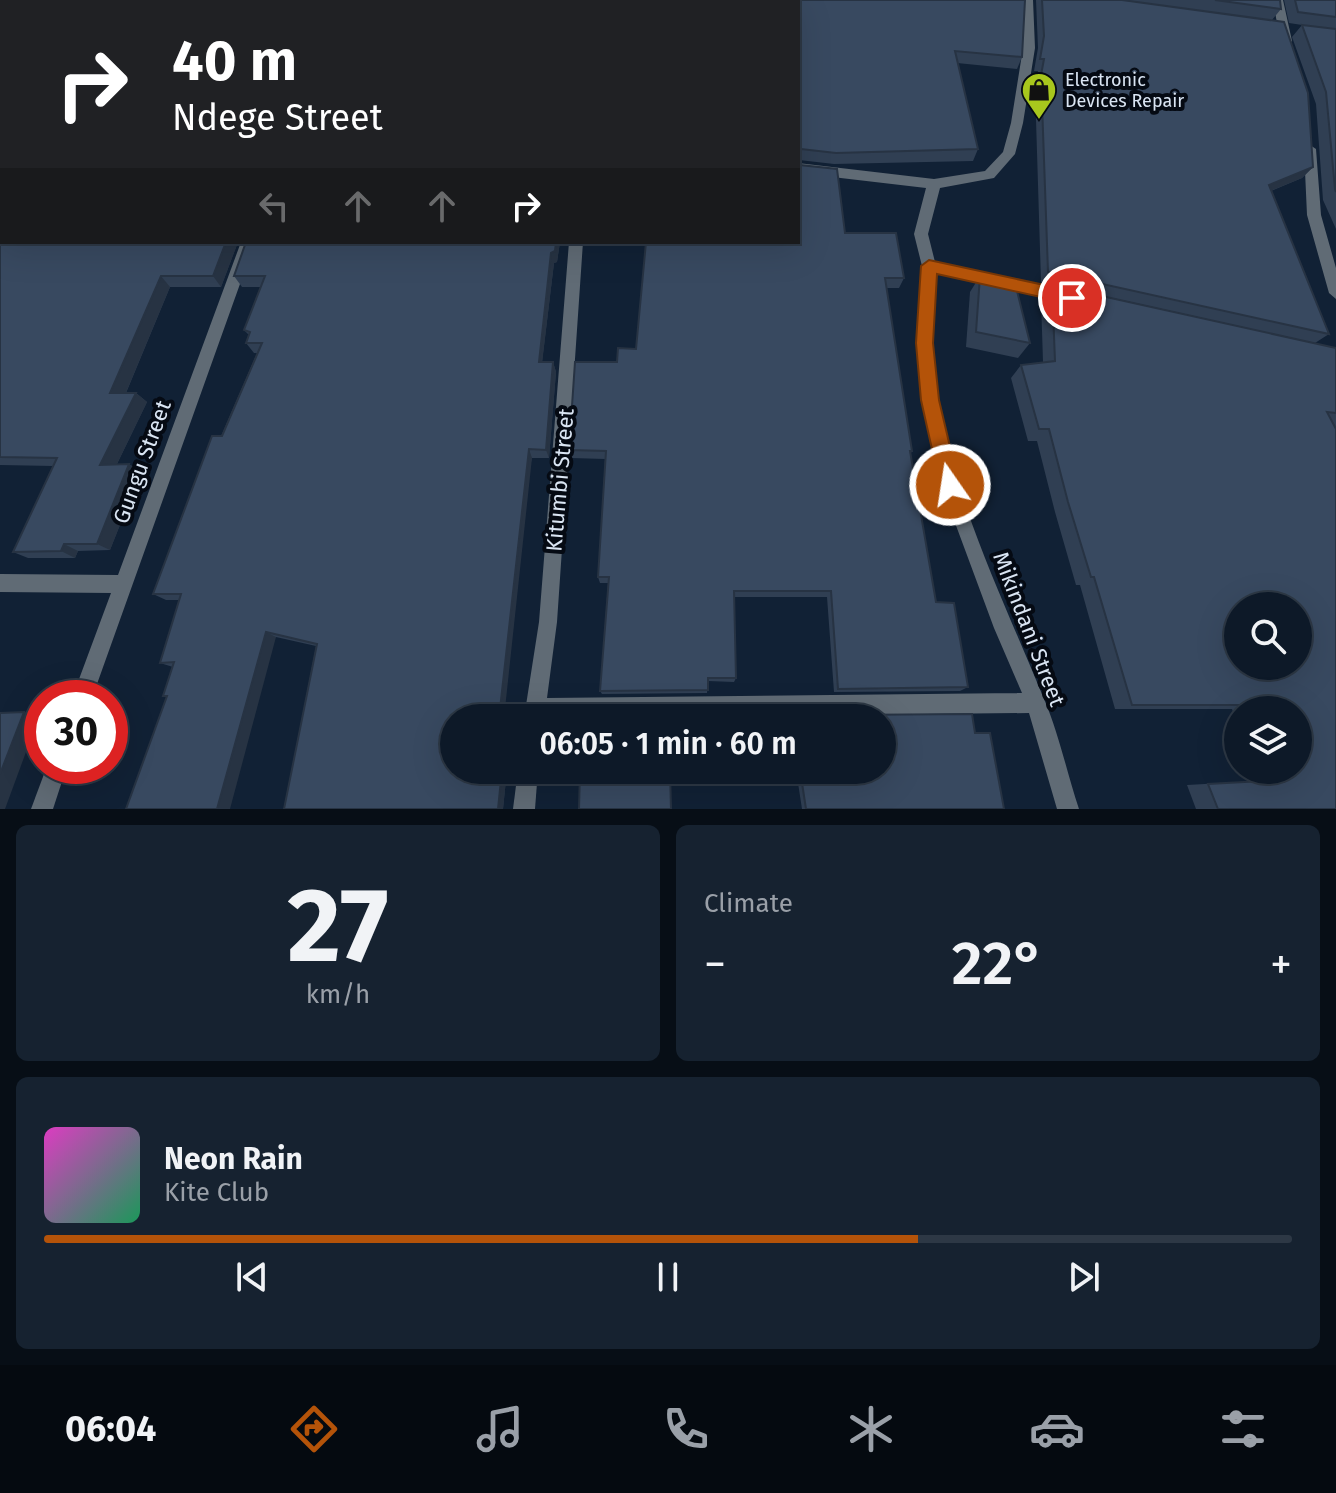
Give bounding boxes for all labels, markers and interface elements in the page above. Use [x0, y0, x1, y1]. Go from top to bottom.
text: 40 m [172, 28, 297, 95]
icon: right [40, 32, 144, 136]
place label: Electronic Devices Repair [1065, 69, 1184, 112]
shop icon: Electronic Devices Repair [1020, 71, 1058, 121]
text: Ndege Street [172, 96, 383, 140]
icon: left [252, 184, 296, 228]
icon: ahead [336, 184, 380, 228]
icon: ahead [420, 184, 464, 228]
icon: right [504, 184, 548, 228]
pin [1038, 264, 1106, 332]
icon: arrive [1050, 276, 1094, 320]
street label: Gungu Street [107, 397, 177, 527]
street label: Kitumbi Street [540, 407, 580, 553]
position arrow [908, 443, 992, 527]
street label: Mikindani Street [987, 548, 1071, 710]
map controls [1224, 592, 1312, 784]
button: search [1224, 592, 1312, 680]
speed limit sign: 30 [24, 680, 128, 784]
button: layers [1224, 696, 1312, 784]
text: 06:05 · 1 min · 60 m [539, 726, 797, 762]
text: 27 [287, 864, 389, 989]
text: Climate [704, 888, 793, 919]
text: 22° [952, 928, 1044, 1000]
text: − [704, 938, 726, 991]
text: + [1270, 938, 1292, 991]
text: km/h [306, 979, 370, 1010]
text: Neon Rain [164, 1141, 303, 1177]
text: Kite Club [164, 1177, 269, 1208]
icon: previous [230, 1255, 274, 1299]
icon: pause [646, 1255, 690, 1299]
icon: next [1062, 1255, 1106, 1299]
icon: directions [286, 1401, 342, 1457]
icon: music [472, 1401, 528, 1457]
icon: phone [658, 1401, 714, 1457]
icon: climate [843, 1401, 899, 1457]
icon: car [1029, 1401, 1085, 1457]
icon: filters [1215, 1401, 1271, 1457]
text: 06:04 [65, 1407, 156, 1451]

